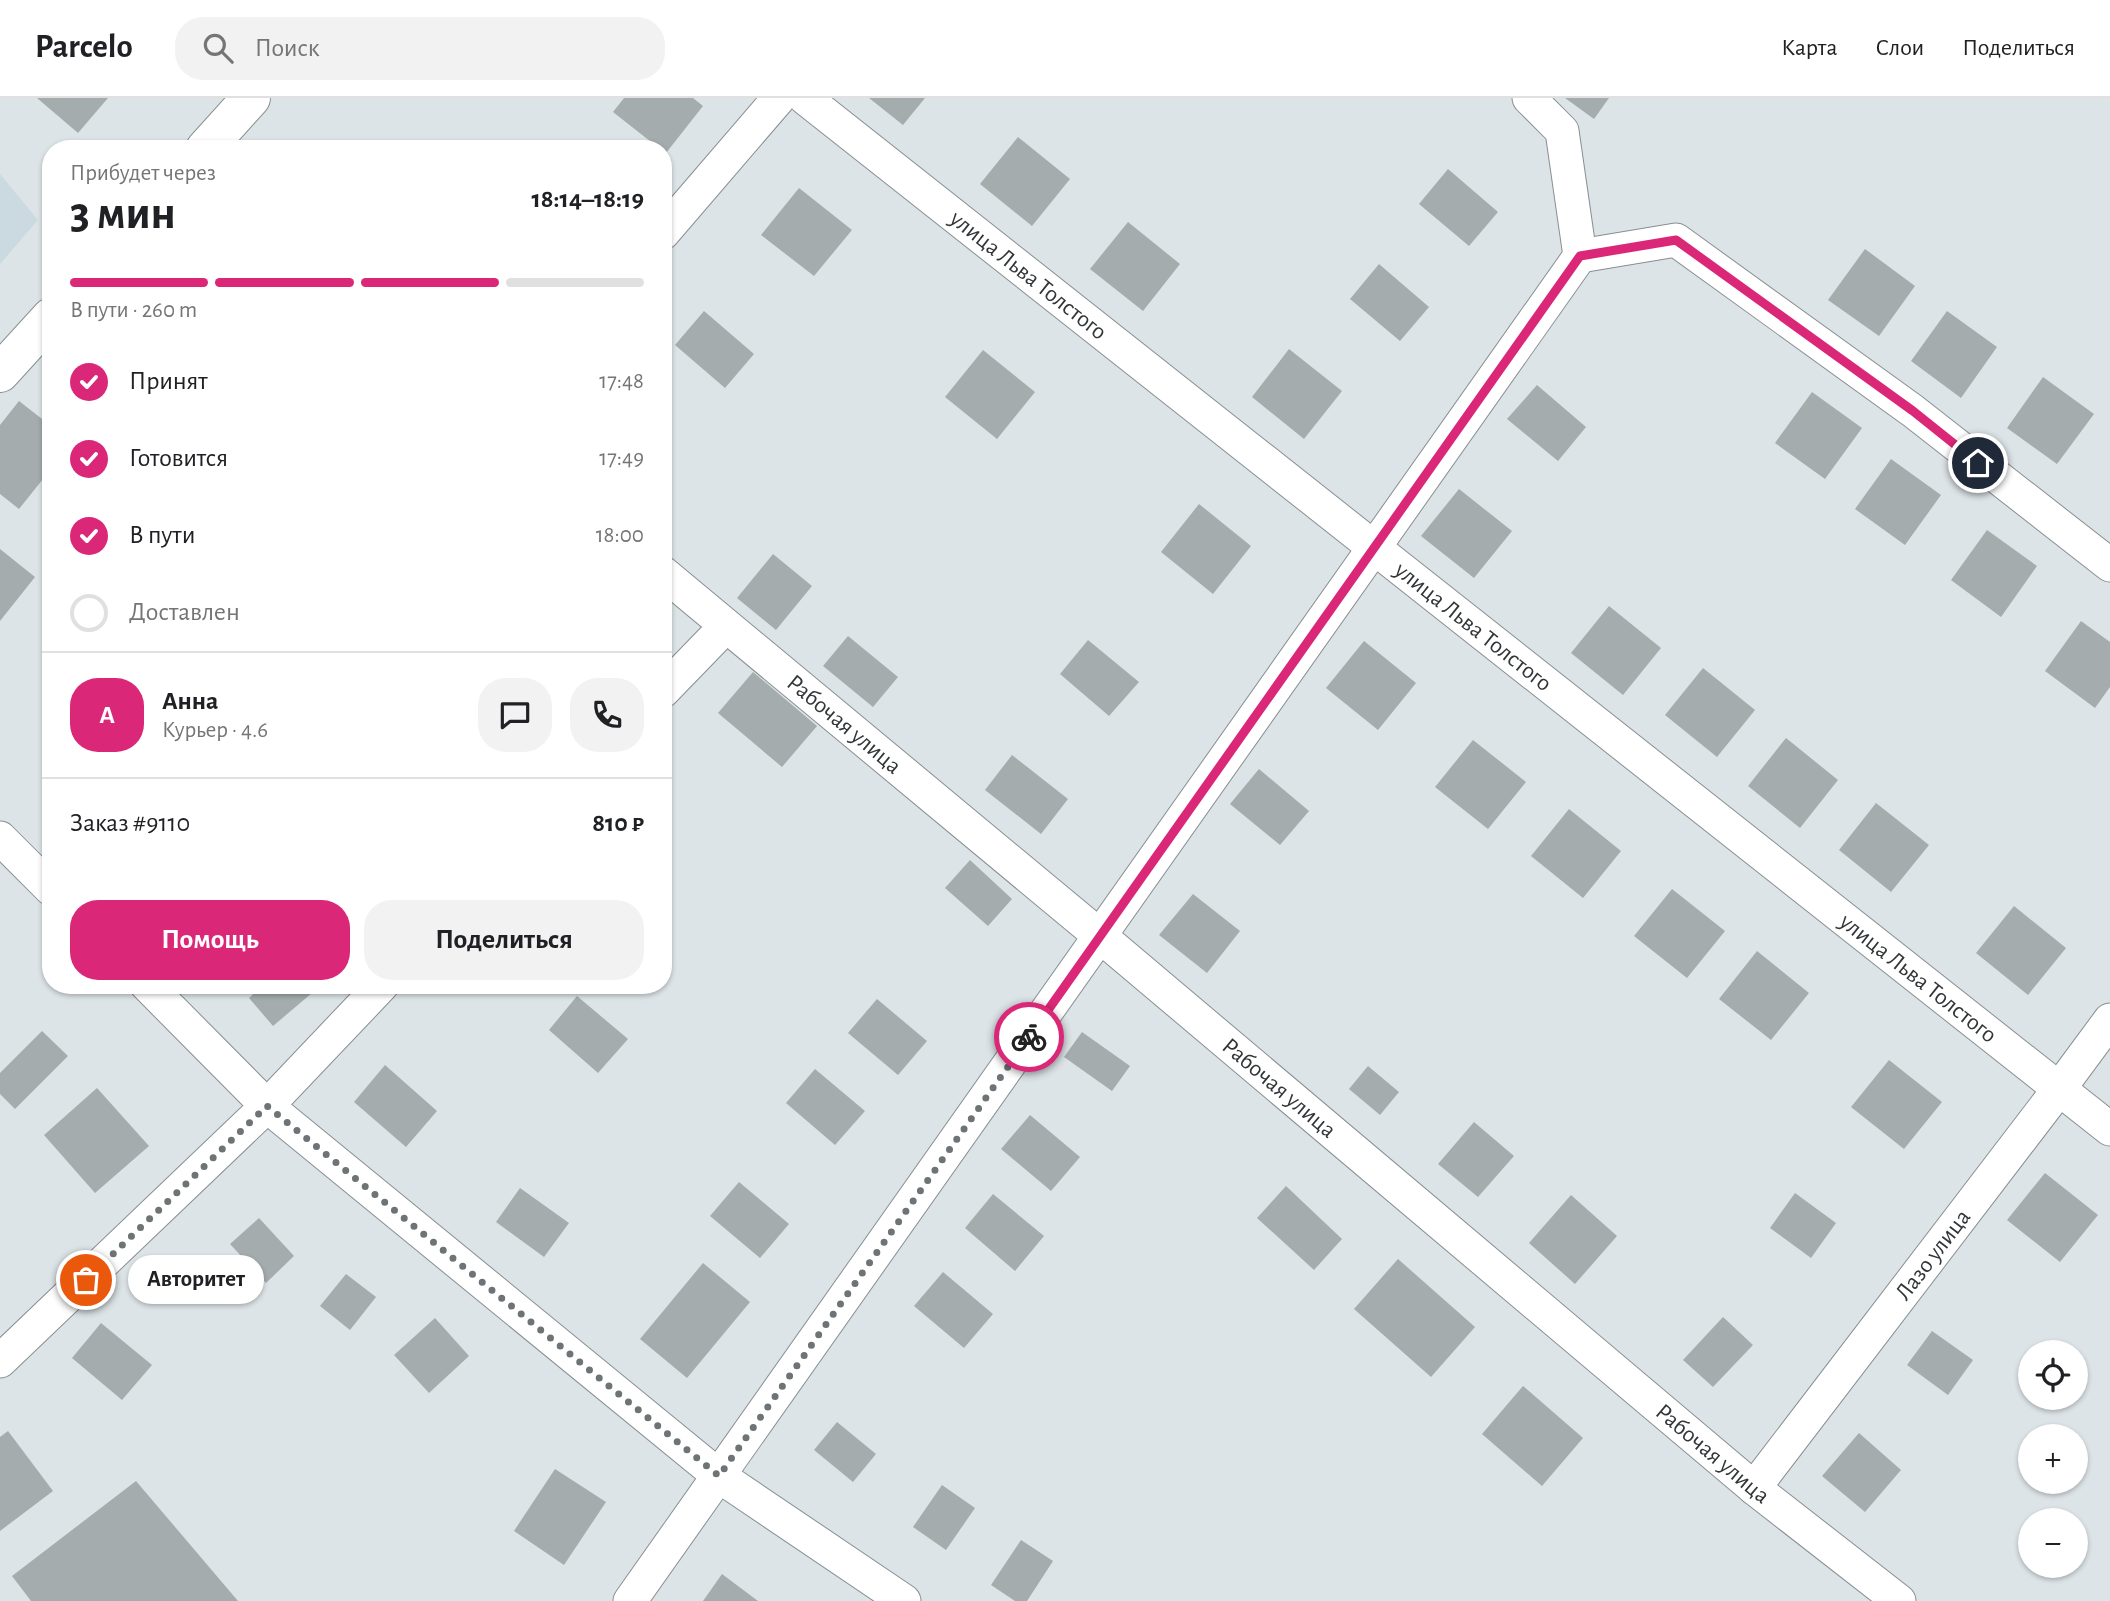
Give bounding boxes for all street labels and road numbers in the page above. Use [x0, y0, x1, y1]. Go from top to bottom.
street label: улица Льва Толстого [944, 206, 1111, 345]
street label: улица Льва Толстого [1389, 557, 1556, 696]
street label: Рабочая улица [782, 670, 906, 779]
street label: улица Льва Толстого [1834, 909, 2001, 1048]
street label: Рабочая улица [1217, 1034, 1340, 1143]
street label: Лазо улица [1891, 1205, 1975, 1305]
street label: Рабочая улица [1651, 1399, 1774, 1508]

